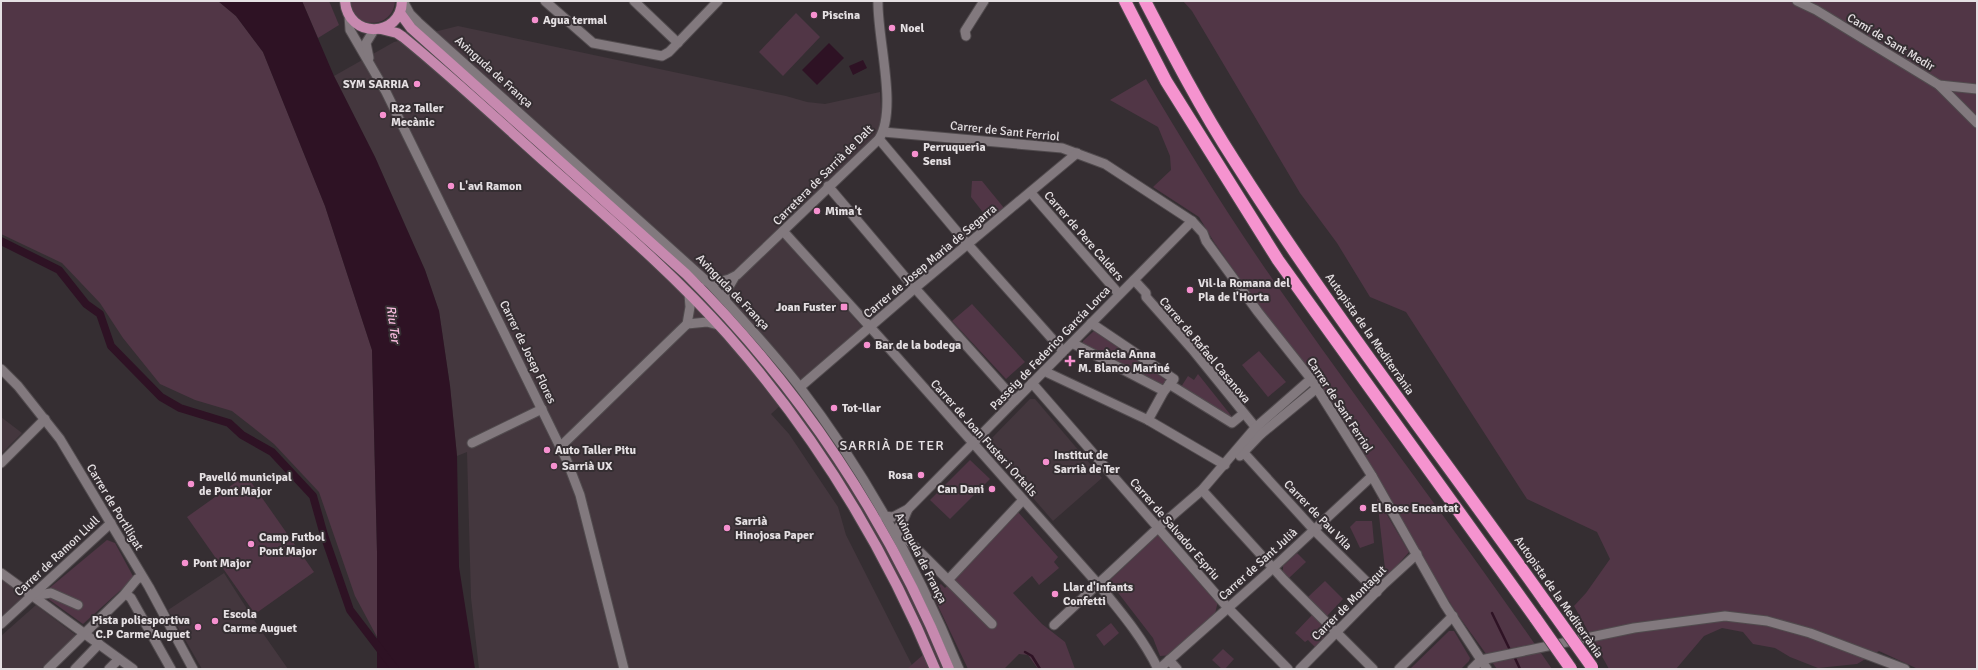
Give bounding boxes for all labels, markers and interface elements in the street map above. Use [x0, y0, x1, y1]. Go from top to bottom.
place label: Piscina [822, 8, 860, 23]
marker: Piscina [809, 10, 819, 20]
street label: Camí de Sant Medir [1844, 10, 1938, 75]
place label: Agua termal [543, 13, 607, 28]
marker: Agua termal [530, 15, 540, 25]
place label: Noel [900, 21, 925, 36]
marker: Noel [887, 23, 897, 33]
street label: Avinguda de França [452, 33, 536, 111]
place label: SYM SARRIA [343, 77, 409, 92]
marker: SYM SARRIA [412, 79, 422, 89]
place label: R22 Taller Mecànic [391, 101, 444, 130]
marker: R22 Taller Mecànic [378, 110, 388, 120]
street label: Carrer de Sant Ferriol [949, 118, 1061, 145]
street label: Carretera de Sarrià de Dalt [770, 122, 877, 229]
place label: Perruqueria Sensi [923, 140, 986, 169]
marker: Perruqueria Sensi [910, 149, 920, 159]
place label: L'avi Ramon [459, 179, 522, 194]
marker: L'avi Ramon [446, 181, 456, 191]
street label: Carrer de Pere Calders [1041, 188, 1127, 284]
street label: Carrer de Josep Maria de Segarra [861, 201, 1000, 321]
place label: Mima't [825, 204, 862, 219]
marker: Mima't [812, 206, 822, 216]
street label: Avinguda de França [693, 251, 773, 334]
street label: Autopista de la Mediterrània [1322, 271, 1417, 398]
place label: Vil·la Romana del Pla de l'Horta [1198, 276, 1290, 305]
street label: Passeig de Federico García Lorca [987, 283, 1114, 414]
marker: Vil·la Romana del Pla de l'Horta [1185, 285, 1195, 295]
street label: Carrer de Rafael Casanova [1156, 294, 1253, 407]
street label: Carrer de Josep Flores [496, 298, 559, 406]
place label: Joan Fuster [776, 300, 836, 315]
marker: Joan Fuster [839, 302, 849, 312]
water label: Riu Ter [382, 304, 404, 346]
place label: Bar de la bodega [875, 338, 961, 353]
marker: Bar de la bodega [862, 340, 872, 350]
place label: Farmàcia Anna M. Blanco Mariné [1078, 347, 1170, 376]
street label: Carrer de Sant Ferriol [1303, 355, 1376, 456]
marker: Farmàcia Anna M. Blanco Mariné [1065, 356, 1075, 366]
street label: Carrer de Joan Fuster i Ortells [927, 377, 1040, 500]
place label: Tot-llar [842, 401, 881, 416]
marker: Tot-llar [829, 403, 839, 413]
district label: SARRIÀ DE TER [839, 437, 945, 454]
place label: Auto Taller Pitu [555, 443, 637, 458]
marker: Auto Taller Pitu [542, 445, 552, 455]
place label: Institut de Sarrià de Ter [1054, 448, 1120, 477]
marker: Institut de Sarrià de Ter [1041, 457, 1051, 467]
place label: Sarrià UX [562, 459, 613, 474]
street label: Carrer de Portlligat [83, 461, 146, 553]
marker: Sarrià UX [549, 461, 559, 471]
place label: Rosa [888, 468, 913, 483]
place label: Pavelló municipal de Pont Major [199, 470, 292, 499]
marker: Rosa [916, 470, 926, 480]
street label: Carrer de Salvador Espriu [1126, 475, 1223, 583]
street label: Carrer de Pau Vila [1280, 477, 1355, 553]
marker: Pavelló municipal de Pont Major [186, 479, 196, 489]
place label: Can Dani [937, 482, 984, 497]
marker: Can Dani [987, 484, 997, 494]
place label: El Bosc Encantat [1371, 501, 1459, 516]
marker: El Bosc Encantat [1358, 503, 1368, 513]
street label: Avinguda de França [891, 510, 950, 606]
street label: Carrer de Ramon Llull [12, 513, 103, 600]
place label: Sarrià Hinojosa Paper [735, 514, 814, 543]
marker: Sarrià Hinojosa Paper [722, 523, 732, 533]
street label: Carrer de Sant Julià [1216, 525, 1301, 604]
place label: Camp Futbol Pont Major [259, 530, 325, 559]
street label: Autopista de la Mediterrània [1511, 534, 1606, 661]
marker: Camp Futbol Pont Major [246, 539, 256, 549]
place label: Pont Major [193, 556, 251, 571]
marker: Pont Major [180, 558, 190, 568]
street label: Carrer de Montagut [1309, 563, 1390, 644]
place label: Llar d'Infants Confetti [1063, 580, 1134, 609]
marker: Llar d'Infants Confetti [1050, 589, 1060, 599]
place label: Escola Carme Auguet [223, 607, 298, 636]
place label: Pista poliesportiva C.P Carme Auguet [92, 613, 191, 642]
marker: Escola Carme Auguet [210, 616, 220, 626]
marker: Pista poliesportiva C.P Carme Auguet [193, 622, 203, 632]

